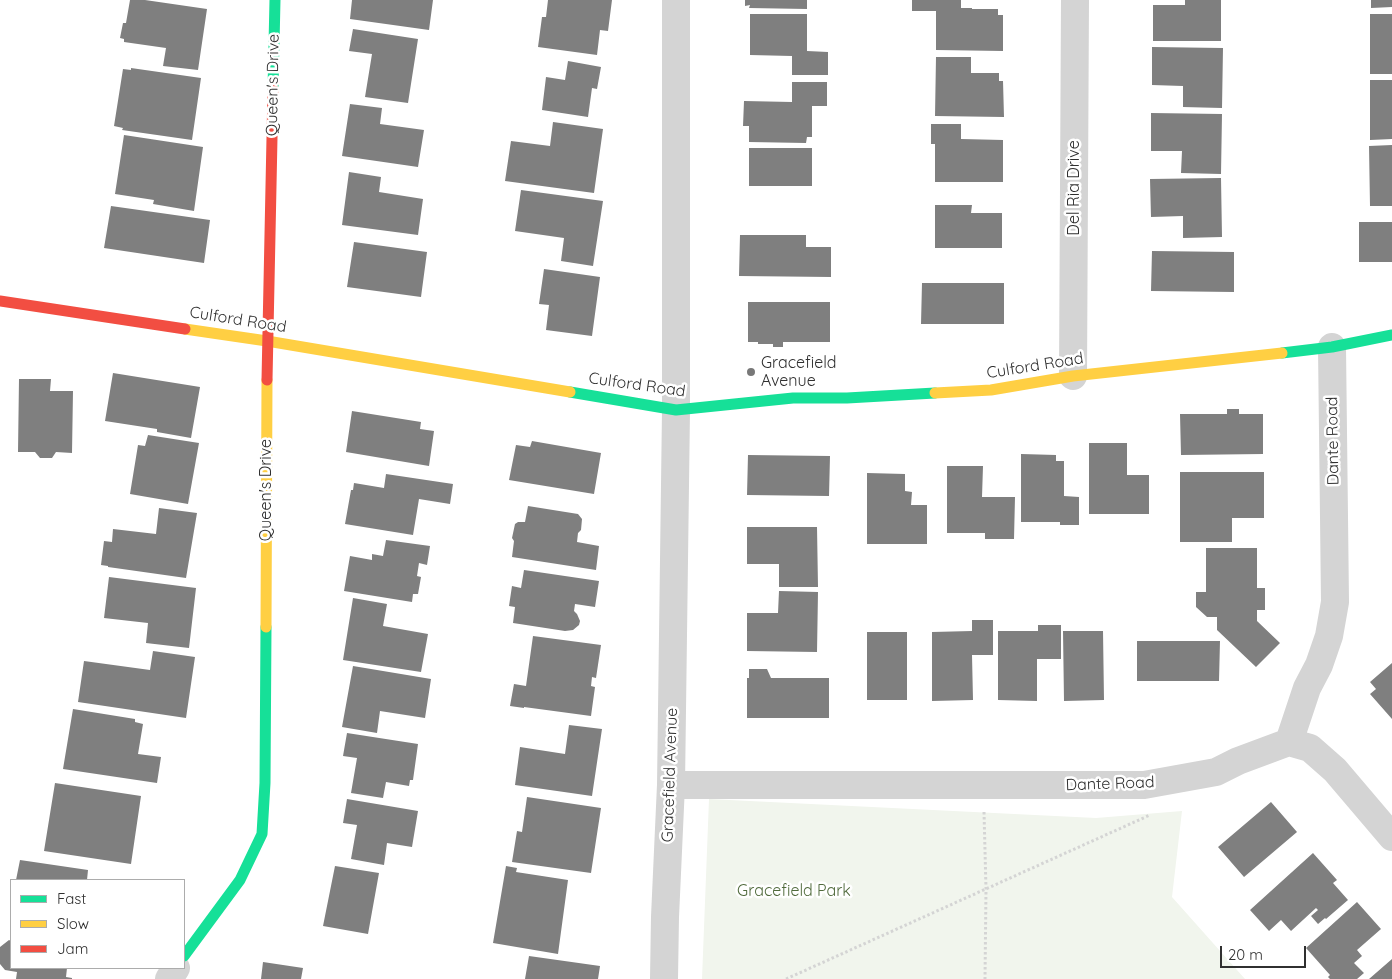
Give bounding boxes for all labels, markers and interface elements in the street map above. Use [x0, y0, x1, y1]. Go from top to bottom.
street label: Queen's Drive [263, 34, 283, 136]
street label: Del Ria Drive [1064, 140, 1084, 236]
street label: Culford Road [188, 303, 288, 337]
street label: Culford Road [985, 349, 1085, 383]
place label: Gracefield Avenue [761, 353, 837, 391]
marker: Gracefield Avenue [745, 366, 757, 378]
street label: Culford Road [587, 369, 687, 401]
street label: Dante Road [1323, 396, 1343, 486]
street label: Queen's Drive [256, 439, 276, 541]
street label: Gracefield Avenue [658, 707, 682, 843]
street label: Dante Road [1065, 773, 1155, 795]
legend [10, 879, 185, 969]
park label: Gracefield Park [737, 881, 851, 901]
text: Fast [57, 889, 86, 908]
text: Slow [57, 914, 89, 933]
scale bar [1222, 936, 1308, 968]
text: Jam [57, 939, 88, 958]
text: 20 m [1228, 945, 1263, 964]

